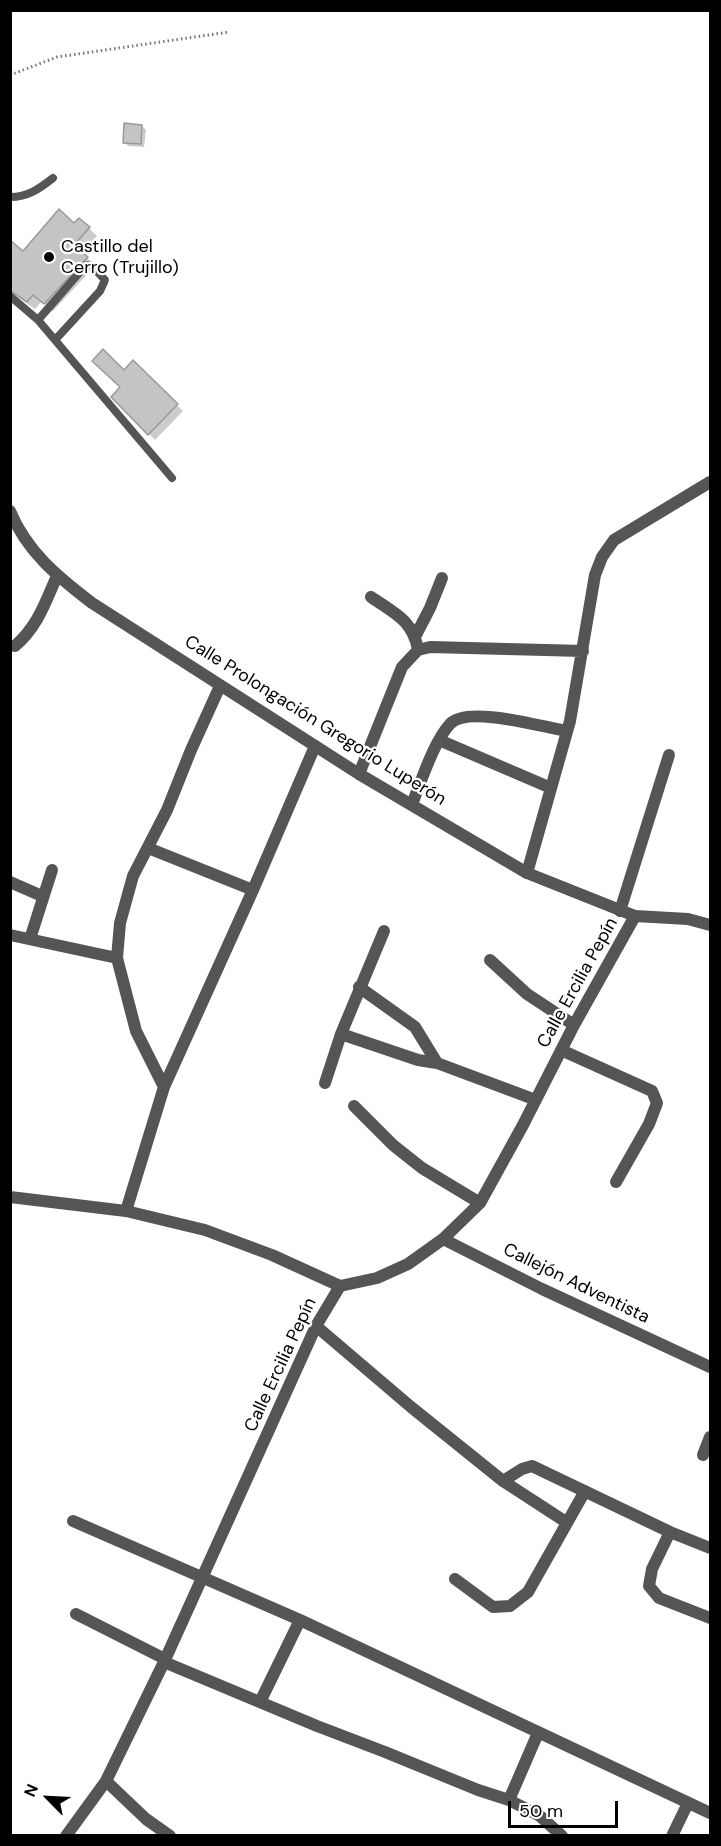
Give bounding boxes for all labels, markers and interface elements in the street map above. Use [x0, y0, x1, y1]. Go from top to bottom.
place label: Castillo del Cerro (Trujillo) [61, 236, 179, 278]
marker: Castillo del Cerro (Trujillo) [42, 250, 56, 264]
street label: Calle Prolongación Gregorio Luperón [180, 631, 450, 811]
street label: Calle Ercilia Pepín [533, 914, 623, 1052]
street label: Callejón Adventista [499, 1239, 653, 1329]
street label: Calle Ercilia Pepín [240, 1294, 322, 1436]
north arrow [18, 1768, 78, 1828]
text: N [19, 1781, 43, 1800]
scale bar [511, 1789, 620, 1827]
text: 50 m [519, 1799, 563, 1823]

